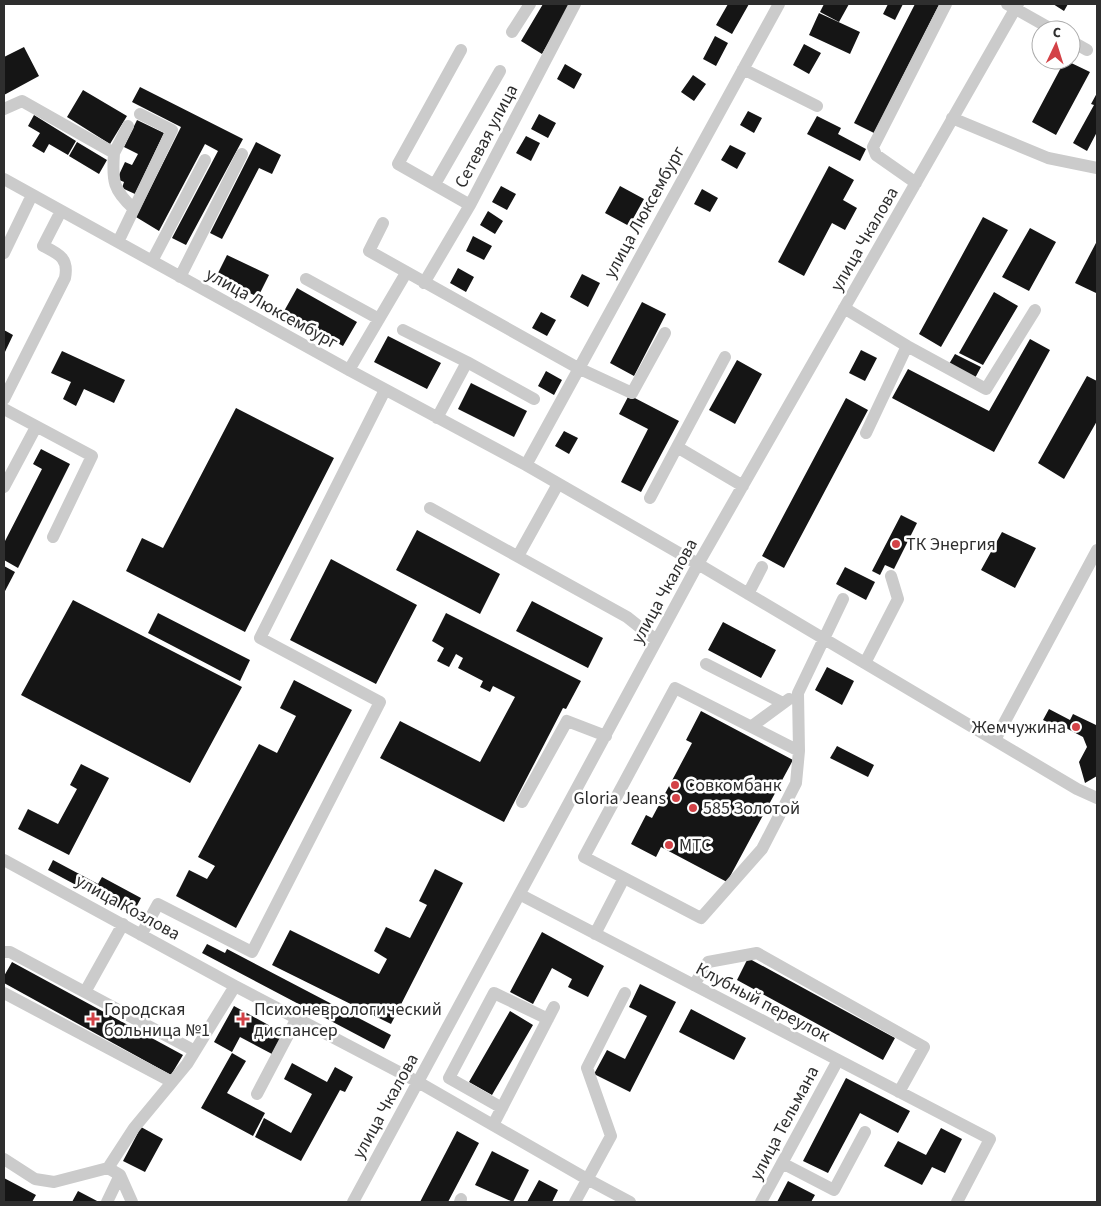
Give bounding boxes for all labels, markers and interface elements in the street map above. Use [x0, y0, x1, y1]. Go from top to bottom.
north arrow [1031, 20, 1081, 70]
text: С [1052, 23, 1062, 43]
street label: Сетевая улица [449, 80, 524, 193]
street label: улица Люксембург [598, 142, 691, 283]
street label: улица Чкалова [824, 182, 904, 296]
street label: улица Люксембург [201, 262, 342, 355]
place label: ТК Энергия [906, 532, 996, 557]
street label: улица Чкалова [625, 534, 704, 648]
marker: ТК Энергия [890, 538, 902, 550]
place label: Жемчужина [972, 715, 1066, 740]
marker: Жемчужина [1070, 721, 1082, 733]
place label: Совкомбанк [685, 773, 782, 798]
marker: Совкомбанк [669, 779, 681, 791]
place label: Gloria Jeans [573, 786, 666, 811]
marker: Gloria Jeans [670, 792, 682, 804]
place label: 585 Золотой [703, 796, 800, 821]
marker: 585 Золотой [687, 802, 699, 814]
place label: МТС [679, 833, 712, 858]
marker: МТС [663, 839, 675, 851]
street label: улица Козлова [71, 868, 185, 947]
street label: Клубный переулок [691, 956, 834, 1048]
place label: Городская больница №1 [104, 997, 210, 1043]
place label: Психоневрологический диспансер [254, 997, 442, 1043]
marker: Городская больница №1 [86, 1012, 100, 1026]
marker: Психоневрологический диспансер [236, 1012, 250, 1026]
street label: улица Чкалова [346, 1049, 425, 1163]
street label: улица Тельмана [744, 1062, 825, 1185]

